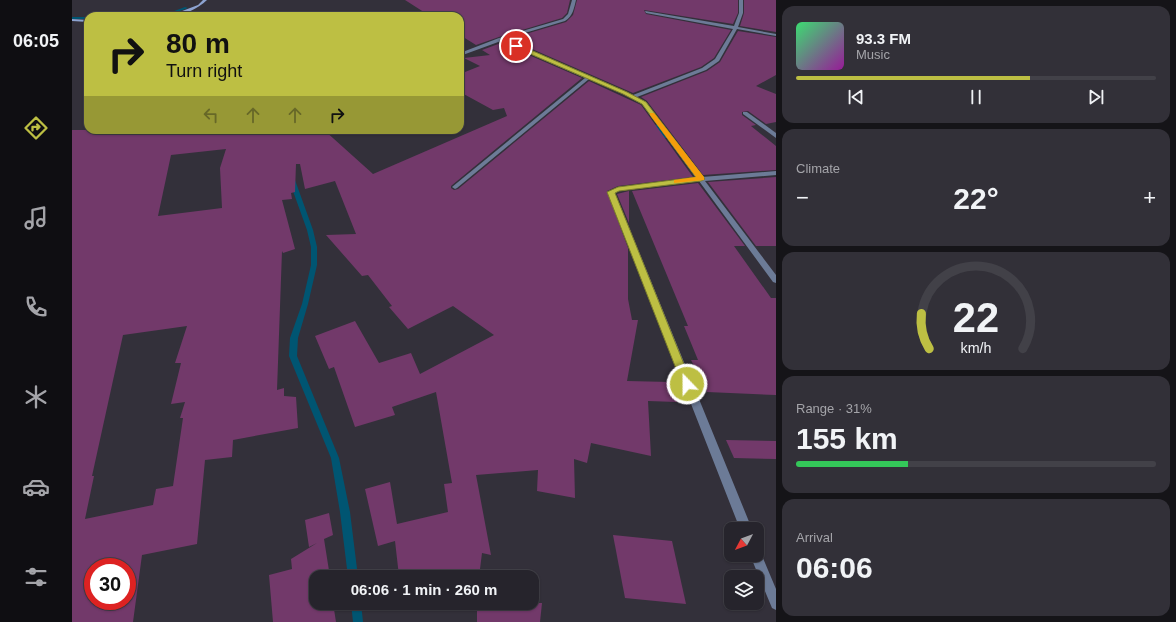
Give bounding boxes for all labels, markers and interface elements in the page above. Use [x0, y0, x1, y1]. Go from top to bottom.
icon: right [100, 28, 152, 80]
text: 80 m [166, 28, 230, 59]
pin [499, 29, 533, 63]
text: 93.3 FM [856, 30, 911, 47]
text: 06:05 [13, 31, 59, 51]
icon: arrive [505, 35, 527, 57]
text: Music [856, 47, 890, 62]
text: Turn right [166, 61, 242, 81]
icon: previous [845, 86, 867, 108]
icon: pause [965, 86, 987, 108]
icon: next [1085, 86, 1107, 108]
icon: left [200, 104, 222, 126]
icon: ahead [242, 104, 264, 126]
icon: ahead [284, 104, 306, 126]
icon: right [326, 104, 348, 126]
icon: directions [22, 114, 50, 142]
text: Climate [796, 161, 840, 176]
text: 22° [953, 182, 999, 215]
text: − [796, 185, 809, 210]
text: + [1143, 185, 1156, 210]
icon: music [22, 204, 50, 232]
icon: phone [22, 293, 50, 321]
text: 22 [953, 294, 999, 341]
text: km/h [961, 340, 992, 356]
position arrow [666, 363, 708, 405]
icon: climate [22, 383, 50, 411]
text: Range · 31% [796, 401, 872, 416]
text: 155 km [796, 422, 898, 455]
icon: car [22, 473, 50, 501]
north arrow [724, 522, 764, 562]
map controls [724, 522, 764, 610]
text: Arrival [796, 530, 833, 545]
text: 06:06 [796, 551, 873, 584]
speed limit sign: 30 [84, 558, 136, 610]
icon: filters [22, 563, 50, 591]
button: layers [724, 570, 764, 610]
text: 06:06 · 1 min · 260 m [351, 581, 497, 598]

